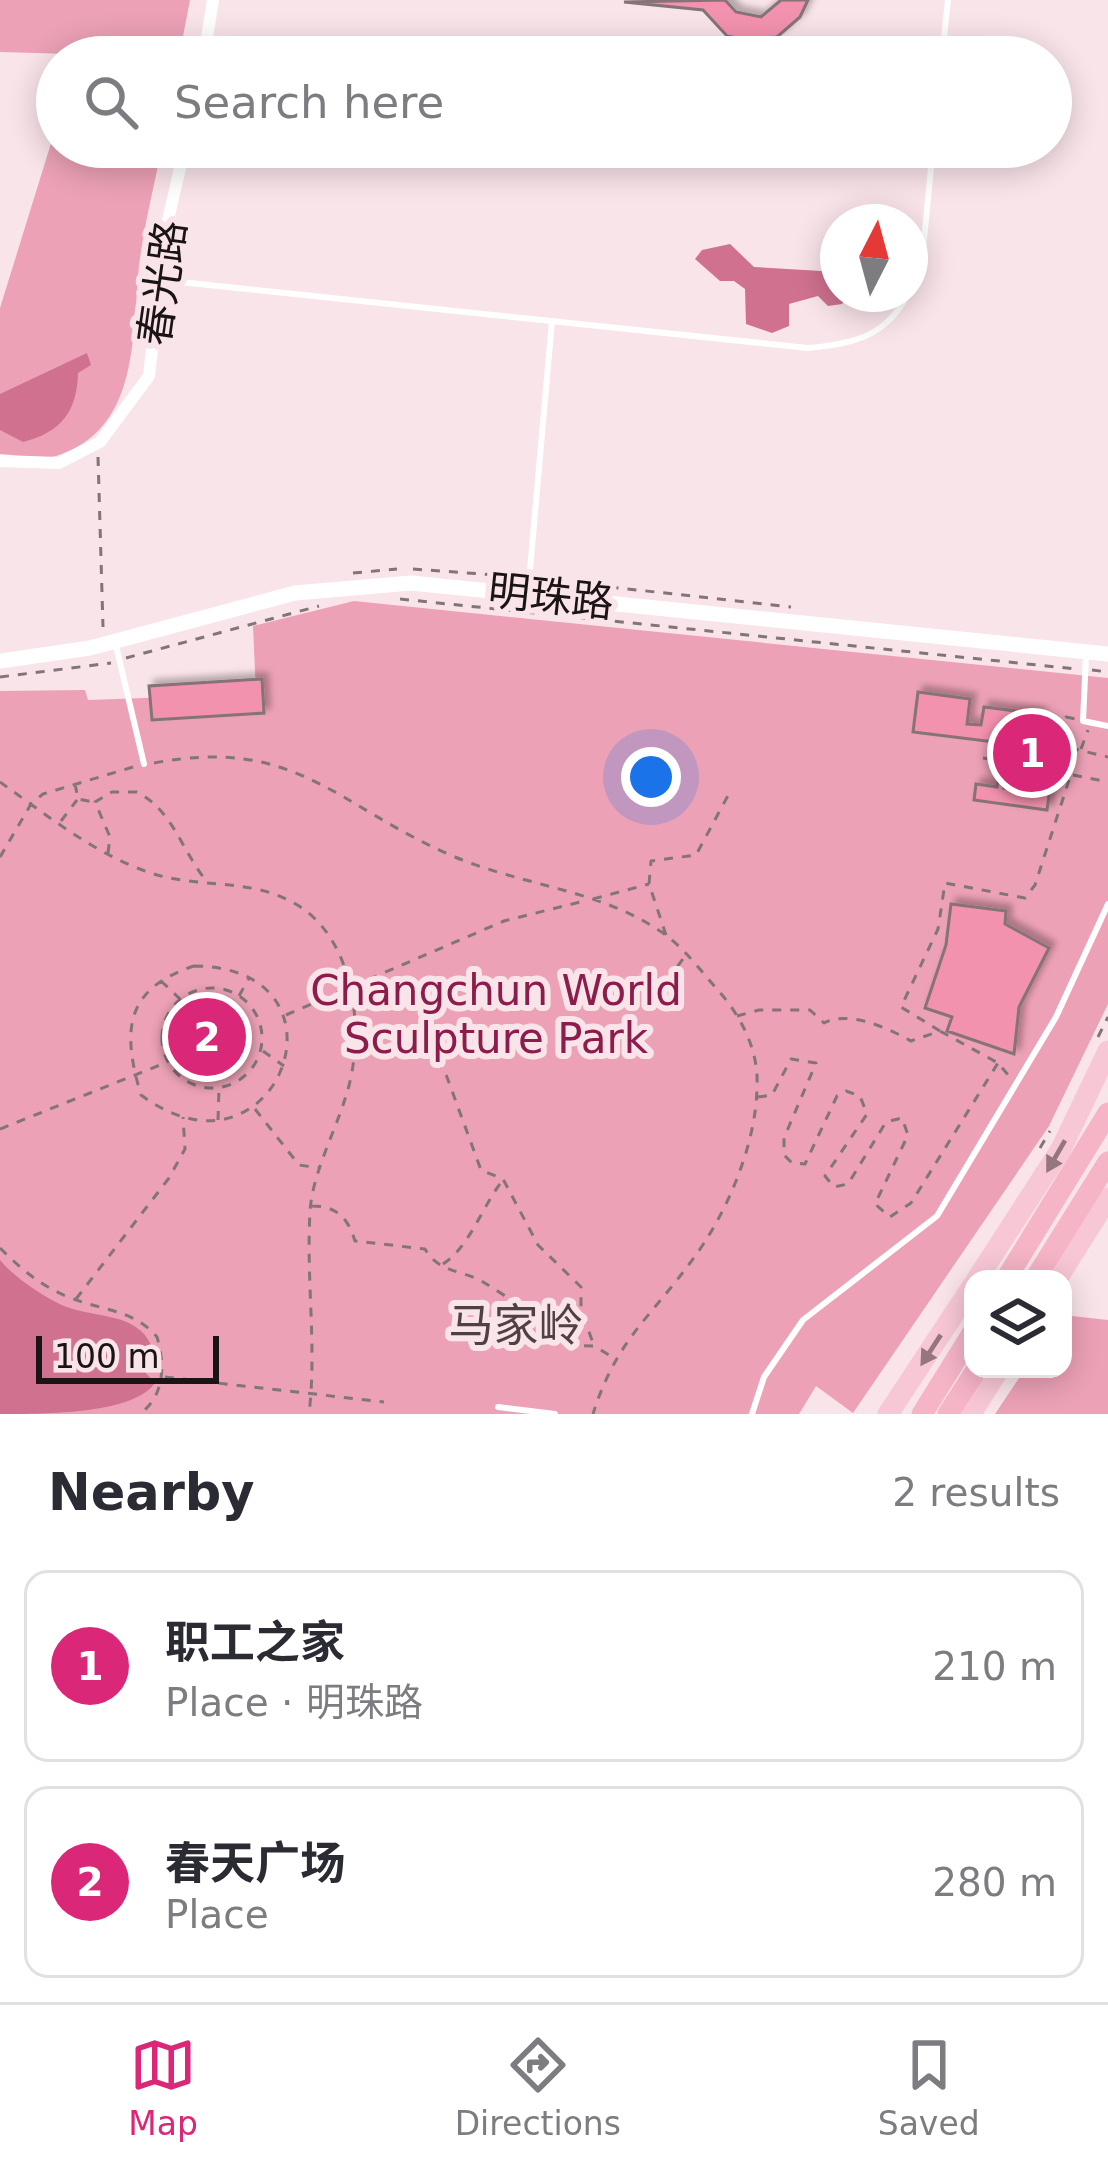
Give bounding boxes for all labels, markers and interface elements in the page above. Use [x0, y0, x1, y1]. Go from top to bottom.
search box [36, 36, 1072, 168]
icon: search [78, 69, 144, 135]
text: Search here [174, 76, 444, 129]
north arrow [820, 204, 928, 312]
street label: 春光路 [129, 217, 196, 349]
street label: 明珠路 [486, 566, 616, 627]
pin: 1 [993, 708, 1071, 798]
your location [621, 747, 681, 807]
park label: Changchun World Sculpture Park [310, 966, 682, 1063]
pin: 2 [168, 992, 246, 1082]
one-way arrow [1046, 1139, 1067, 1173]
map controls [964, 1270, 1072, 1378]
button: layers [964, 1270, 1072, 1378]
district label: 马家岭 [448, 1299, 584, 1352]
scale bar [36, 1330, 219, 1383]
one-way arrow [920, 1333, 942, 1366]
text: 100 m [54, 1337, 160, 1376]
text: Nearby [48, 1463, 255, 1522]
text: 2 results [892, 1470, 1060, 1515]
text: 职工之家 [165, 1616, 345, 1669]
text: 1 [76, 1644, 104, 1689]
text: 210 m [932, 1644, 1057, 1689]
text: Place · 明珠路 [165, 1680, 423, 1725]
text: 春天广场 [165, 1837, 345, 1890]
text: 2 [76, 1860, 104, 1905]
text: 280 m [932, 1860, 1057, 1905]
text: Place [165, 1892, 269, 1937]
tab: Map [128, 2032, 198, 2143]
tab: Directions [455, 2032, 621, 2143]
tab: Saved [878, 2032, 980, 2143]

